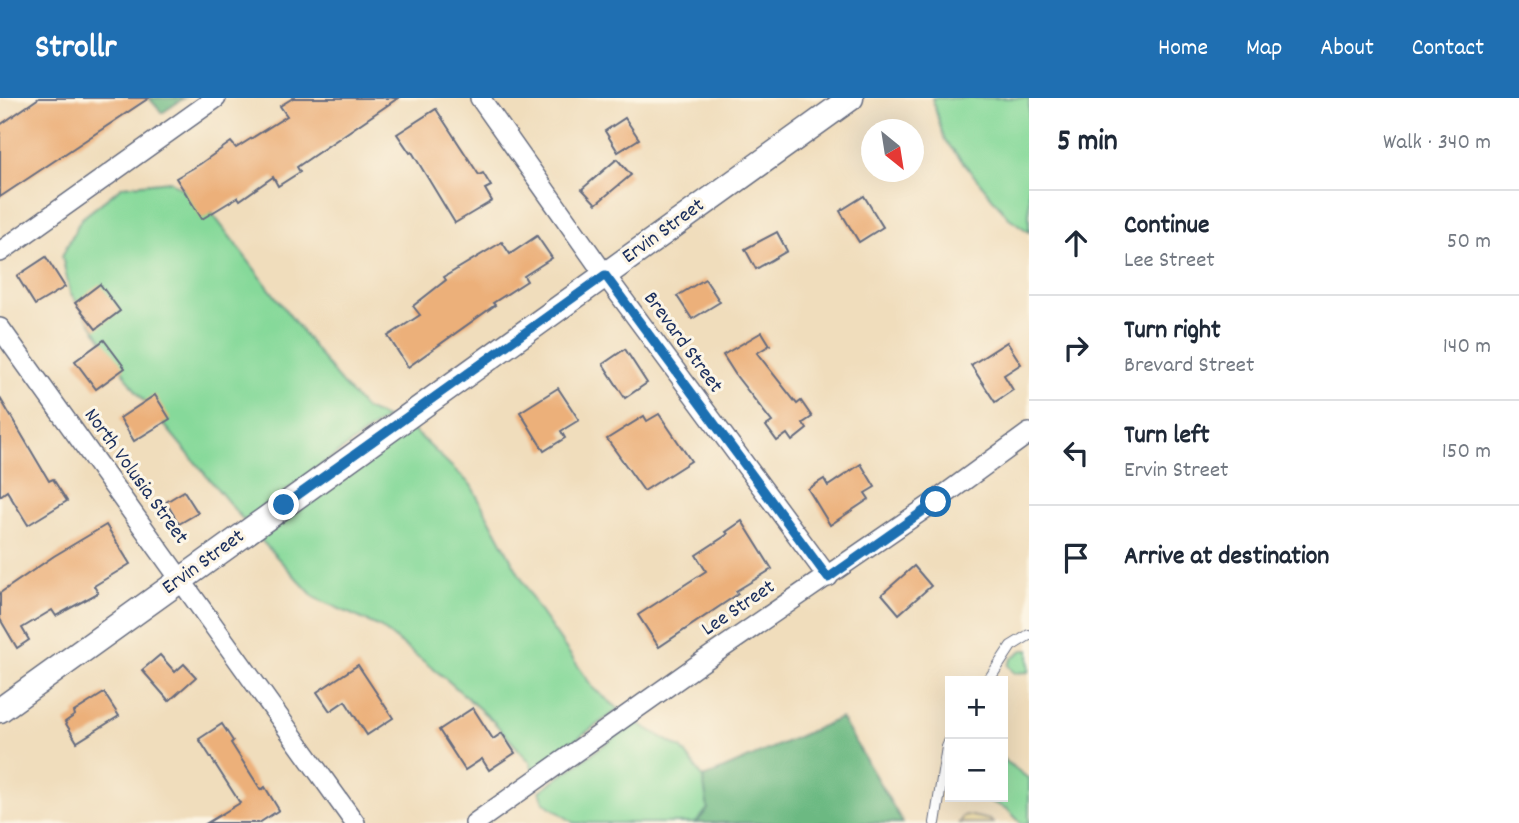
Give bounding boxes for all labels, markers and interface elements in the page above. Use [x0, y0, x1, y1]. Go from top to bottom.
text: Strollr [35, 26, 117, 73]
text: Home [1158, 32, 1208, 66]
text: Map [1246, 32, 1282, 66]
text: About [1320, 32, 1374, 66]
text: Contact [1412, 32, 1484, 66]
north arrow [861, 119, 924, 182]
text: 5 min [1057, 122, 1118, 165]
text: Walk · 340 m [1383, 127, 1491, 160]
street label: Ervin Street [617, 192, 712, 272]
text: Continue [1124, 208, 1209, 245]
icon: ahead [1057, 224, 1095, 262]
text: 50 m [1447, 226, 1491, 259]
text: Lee Street [1124, 245, 1215, 278]
street label: Brevard Street [635, 286, 729, 400]
text: Turn right [1124, 313, 1221, 350]
icon: right [1057, 329, 1095, 367]
text: 140 m [1443, 331, 1491, 364]
text: Brevard Street [1124, 350, 1254, 383]
street label: North Volusia Street [75, 403, 195, 551]
text: Turn left [1124, 418, 1210, 455]
icon: left [1057, 434, 1095, 472]
text: 150 m [1442, 436, 1491, 469]
text: Ervin Street [1124, 455, 1229, 488]
route start [920, 486, 951, 517]
route end [268, 489, 299, 520]
street label: Ervin Street [157, 523, 252, 603]
icon: arrive [1057, 539, 1095, 577]
text: Arrive at destination [1124, 539, 1329, 576]
street label: Lee Street [696, 573, 782, 645]
map controls [945, 676, 1008, 802]
button: + [945, 676, 1008, 739]
button: − [945, 739, 1008, 802]

